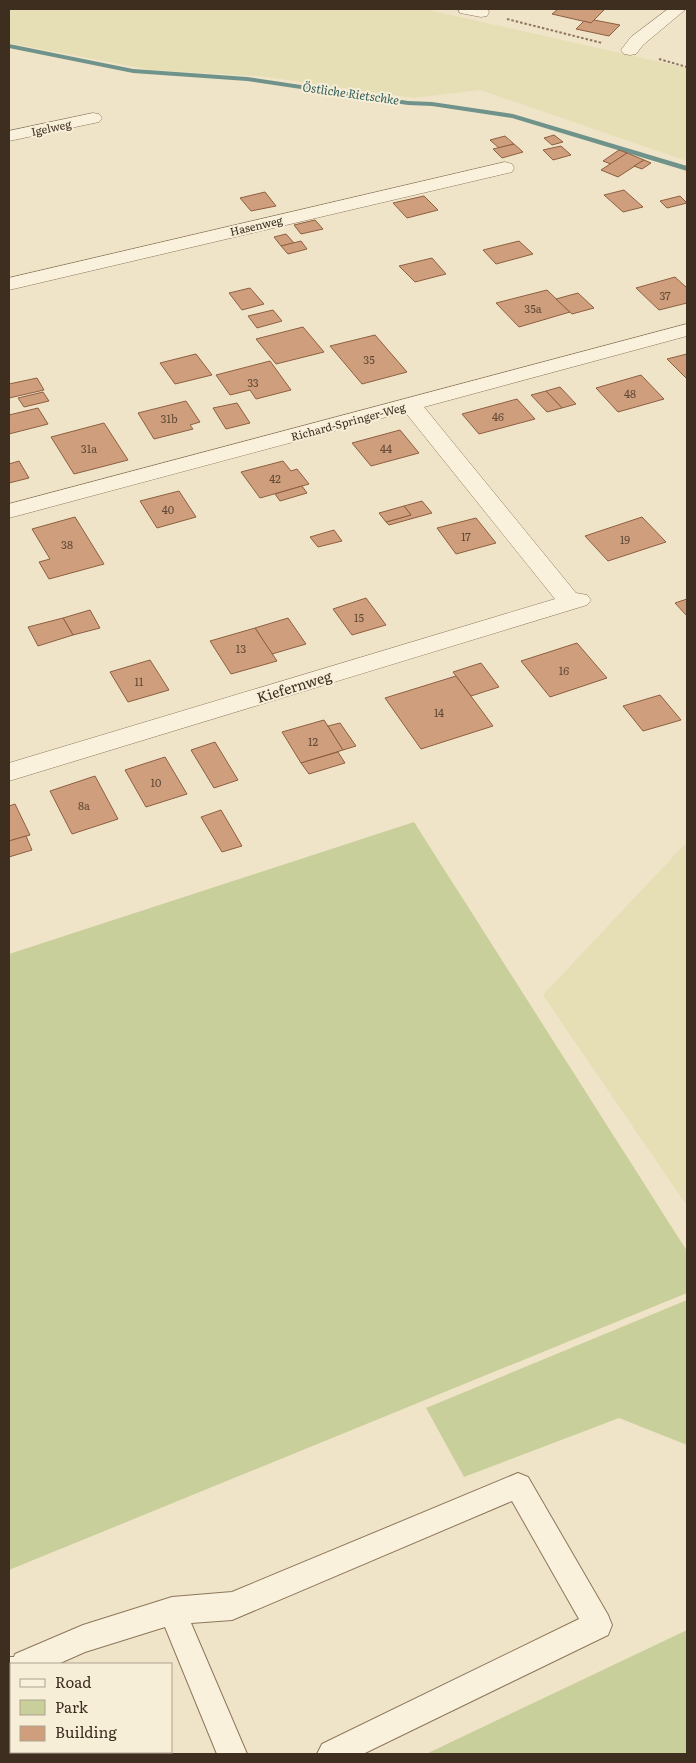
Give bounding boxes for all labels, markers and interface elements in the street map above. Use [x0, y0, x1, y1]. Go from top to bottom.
water label: Östliche Rietschke [302, 77, 401, 109]
street label: Igelweg [29, 115, 73, 139]
street label: Hasenweg [228, 211, 285, 239]
house number: 37 [659, 287, 671, 303]
house number: 35a [524, 300, 542, 316]
house number: 35 [363, 351, 375, 367]
house number: 33 [247, 374, 259, 390]
house number: 48 [624, 385, 636, 401]
street label: Richard-Springer-Weg [289, 398, 408, 444]
house number: 46 [492, 408, 504, 424]
house number: 31b [160, 410, 178, 426]
house number: 31a [81, 440, 97, 456]
house number: 44 [380, 440, 392, 456]
house number: 42 [269, 470, 281, 486]
house number: 40 [162, 501, 174, 517]
house number: 17 [461, 528, 471, 544]
house number: 19 [620, 531, 630, 547]
house number: 38 [61, 536, 73, 552]
house number: 15 [354, 609, 364, 625]
house number: 13 [236, 640, 246, 656]
house number: 16 [559, 662, 569, 678]
street label: Kiefernweg [254, 665, 334, 707]
house number: 11 [135, 673, 144, 689]
house number: 14 [434, 704, 444, 720]
house number: 12 [308, 733, 318, 749]
house number: 10 [151, 774, 161, 790]
house number: 8a [78, 797, 90, 813]
legend [10, 1663, 172, 1753]
text: Road [55, 1670, 91, 1693]
text: Park [55, 1695, 89, 1718]
text: Building [55, 1720, 117, 1743]

